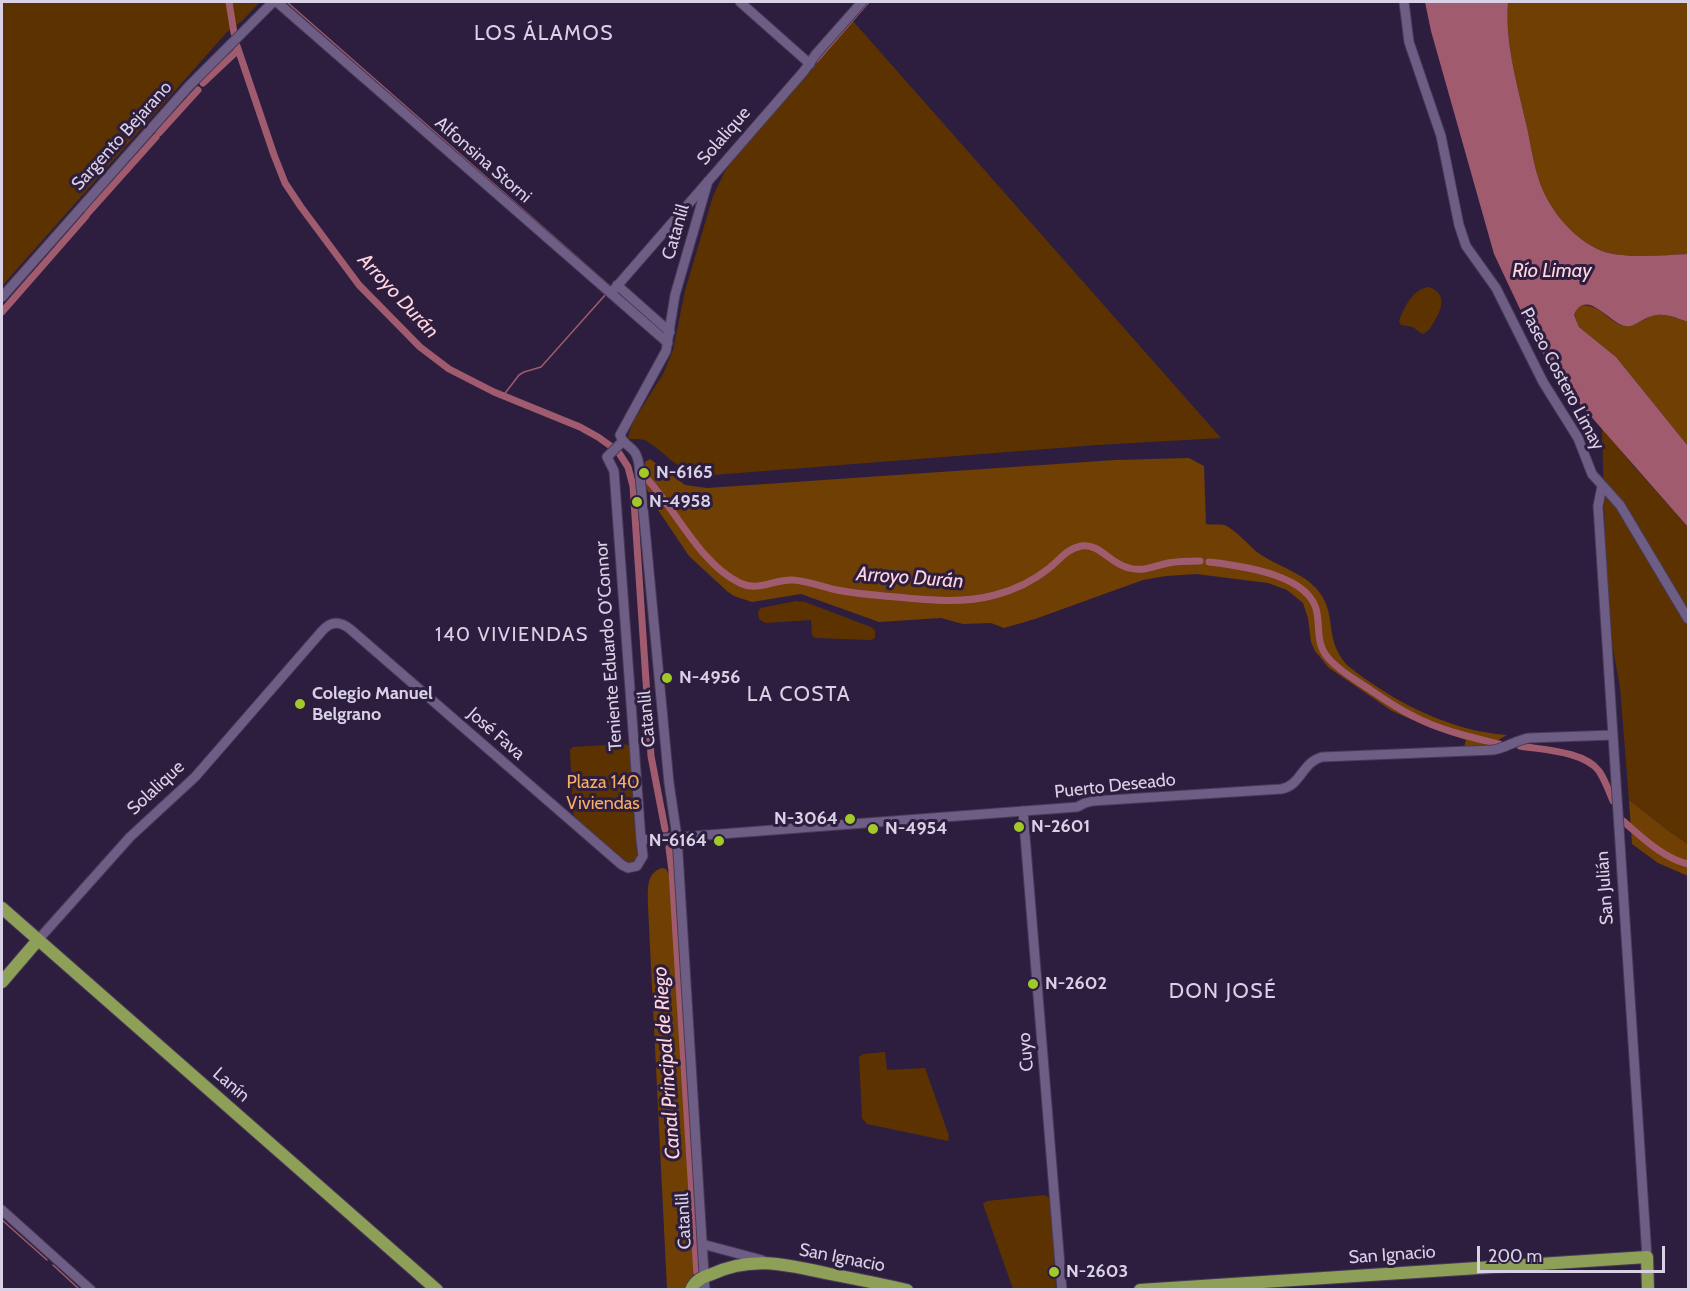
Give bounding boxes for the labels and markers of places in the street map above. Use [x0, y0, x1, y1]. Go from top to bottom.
place label: N-6165 [656, 462, 713, 484]
marker: N-6165 [637, 466, 651, 480]
place label: N-4958 [649, 491, 711, 513]
marker: N-4958 [630, 495, 644, 509]
place label: N-4956 [679, 667, 740, 689]
marker: N-4956 [660, 671, 674, 685]
place label: Colegio Manuel Belgrano [312, 683, 433, 726]
marker: Colegio Manuel Belgrano [293, 697, 307, 711]
place label: N-3064 [774, 808, 838, 830]
marker: N-3064 [843, 812, 857, 826]
place label: N-2601 [1031, 816, 1090, 838]
place label: N-4954 [885, 818, 947, 840]
marker: N-2601 [1012, 820, 1026, 834]
marker: N-4954 [866, 822, 880, 836]
place label: N-6164 [649, 830, 707, 852]
marker: N-6164 [712, 834, 726, 848]
place label: N-2602 [1045, 973, 1107, 995]
marker: N-2602 [1026, 977, 1040, 991]
place label: N-2603 [1066, 1261, 1128, 1283]
marker: N-2603 [1047, 1265, 1061, 1279]

